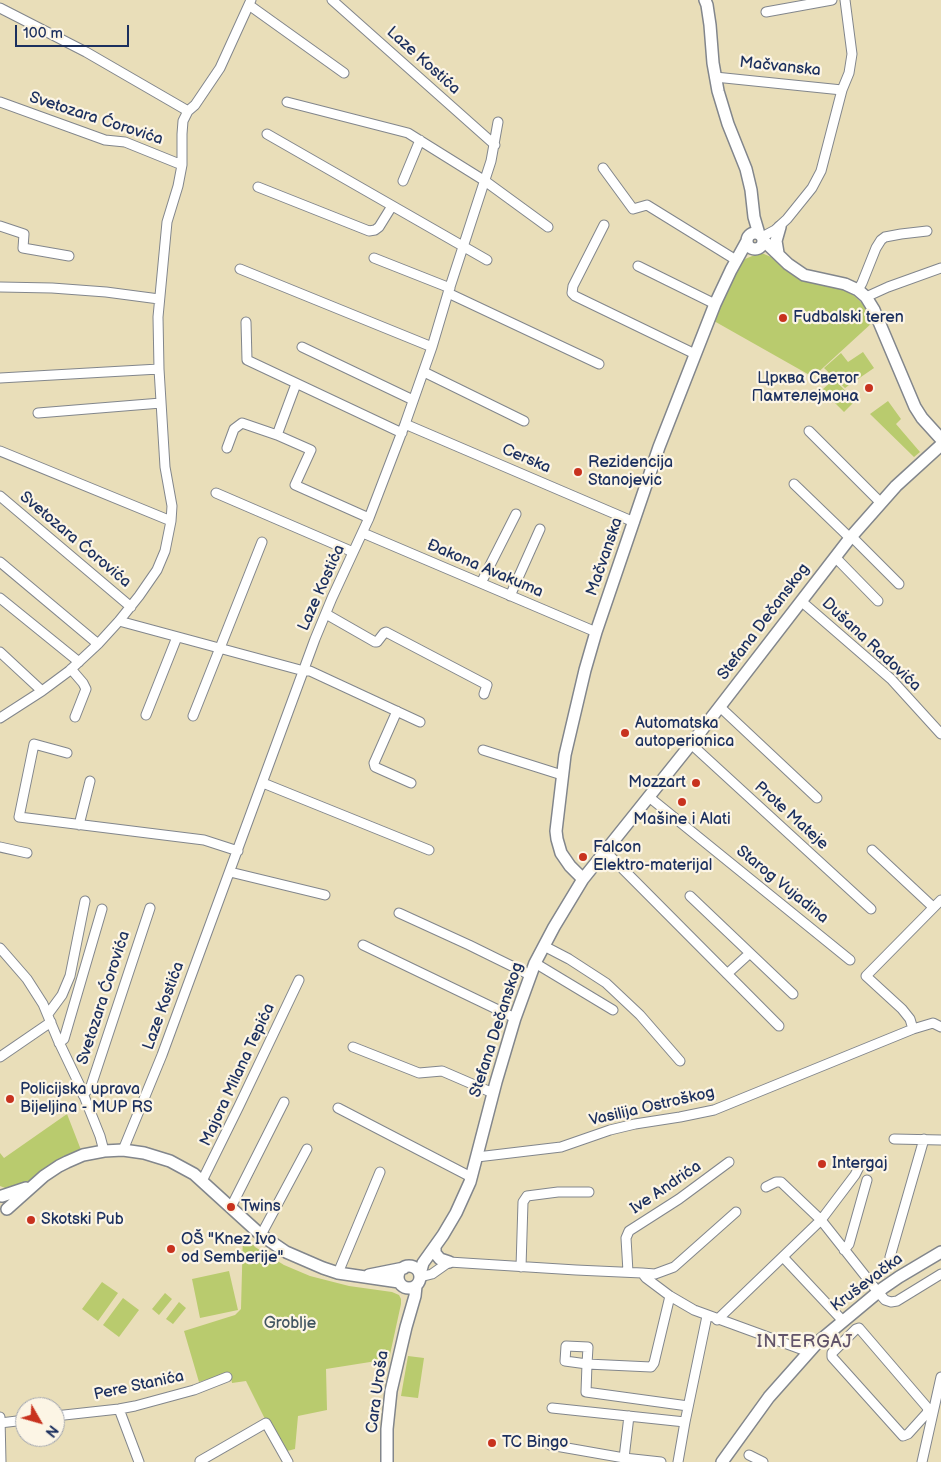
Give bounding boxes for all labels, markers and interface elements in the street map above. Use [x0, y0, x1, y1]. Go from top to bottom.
scale bar [18, 15, 131, 47]
street label: Laze Kostića [382, 23, 464, 99]
text: 100 m [23, 24, 63, 43]
street label: Mačvanska [738, 53, 822, 81]
street label: Svetozara Ćorovića [27, 88, 165, 150]
place label: Fudbalski teren [793, 308, 904, 328]
marker: Fudbalski teren [777, 312, 789, 324]
place label: Црква Светог Памтелејмона [752, 369, 859, 407]
marker: Црква Светог Памтелејмона [863, 382, 875, 394]
street label: Cerska [499, 440, 553, 478]
place label: Rezidencija Stanojevic [588, 453, 673, 491]
marker: Rezidencija Stanojevic [572, 466, 584, 478]
street label: Svetozara Ćorovića [15, 488, 135, 592]
street label: Mačvanska [583, 515, 627, 599]
street label: Đakona Avakuma [424, 536, 546, 602]
street label: Laze Kostića [294, 542, 350, 634]
street label: Stefana Dečanskog [714, 560, 814, 684]
street label: Dušana Radovića [817, 594, 925, 696]
place label: Automatska autoperionica [635, 714, 734, 752]
marker: Automatska autoperionica [619, 727, 631, 739]
place label: Mozzart [628, 773, 686, 793]
marker: Mozzart [690, 777, 702, 789]
street label: Prote Mateje [750, 778, 832, 854]
marker: Mašine i Alati [676, 796, 688, 808]
place label: Mašine i Alati [633, 810, 731, 830]
place label: Falcon Elektro-materijal [593, 838, 712, 876]
street label: Starog Vujadina [732, 842, 832, 928]
marker: Falcon Elektro-materijal [577, 851, 589, 863]
street label: Svetozara Ćorovića [73, 929, 135, 1067]
street label: Laze Kostića [139, 959, 189, 1053]
street label: Stefana Dečanskog [466, 960, 528, 1100]
street label: Majora Milana Tepića [197, 1001, 279, 1149]
place label: Policijska uprava Bijeljina - MUP RS [20, 1080, 153, 1118]
street label: Vasilija Ostroškog [587, 1083, 717, 1131]
marker: Policijska uprava Bijeljina - MUP RS [4, 1093, 16, 1105]
place label: Intergaj [832, 1154, 887, 1174]
street label: Ive Andrića [627, 1157, 705, 1219]
marker: Intergaj [816, 1158, 828, 1170]
place label: Twins [241, 1197, 281, 1217]
marker: Twins [225, 1201, 237, 1213]
place label: Skotski Pub [41, 1210, 124, 1230]
marker: Skotski Pub [25, 1214, 37, 1226]
place label: OŠ "Knez Ivo od Semberije" [181, 1230, 283, 1268]
marker: OŠ "Knez Ivo od Semberije" [165, 1243, 177, 1255]
street label: Kruševačka [827, 1250, 907, 1316]
park label: Groblje [264, 1314, 316, 1334]
district label: INTERGAJ [756, 1331, 854, 1353]
street label: Cara Uroša [363, 1349, 393, 1435]
street label: Pere Stanića [92, 1367, 186, 1405]
north arrow [15, 1397, 65, 1447]
text: N [41, 1422, 61, 1440]
place label: TC Bingo [502, 1433, 568, 1453]
marker: TC Bingo [486, 1437, 498, 1449]

